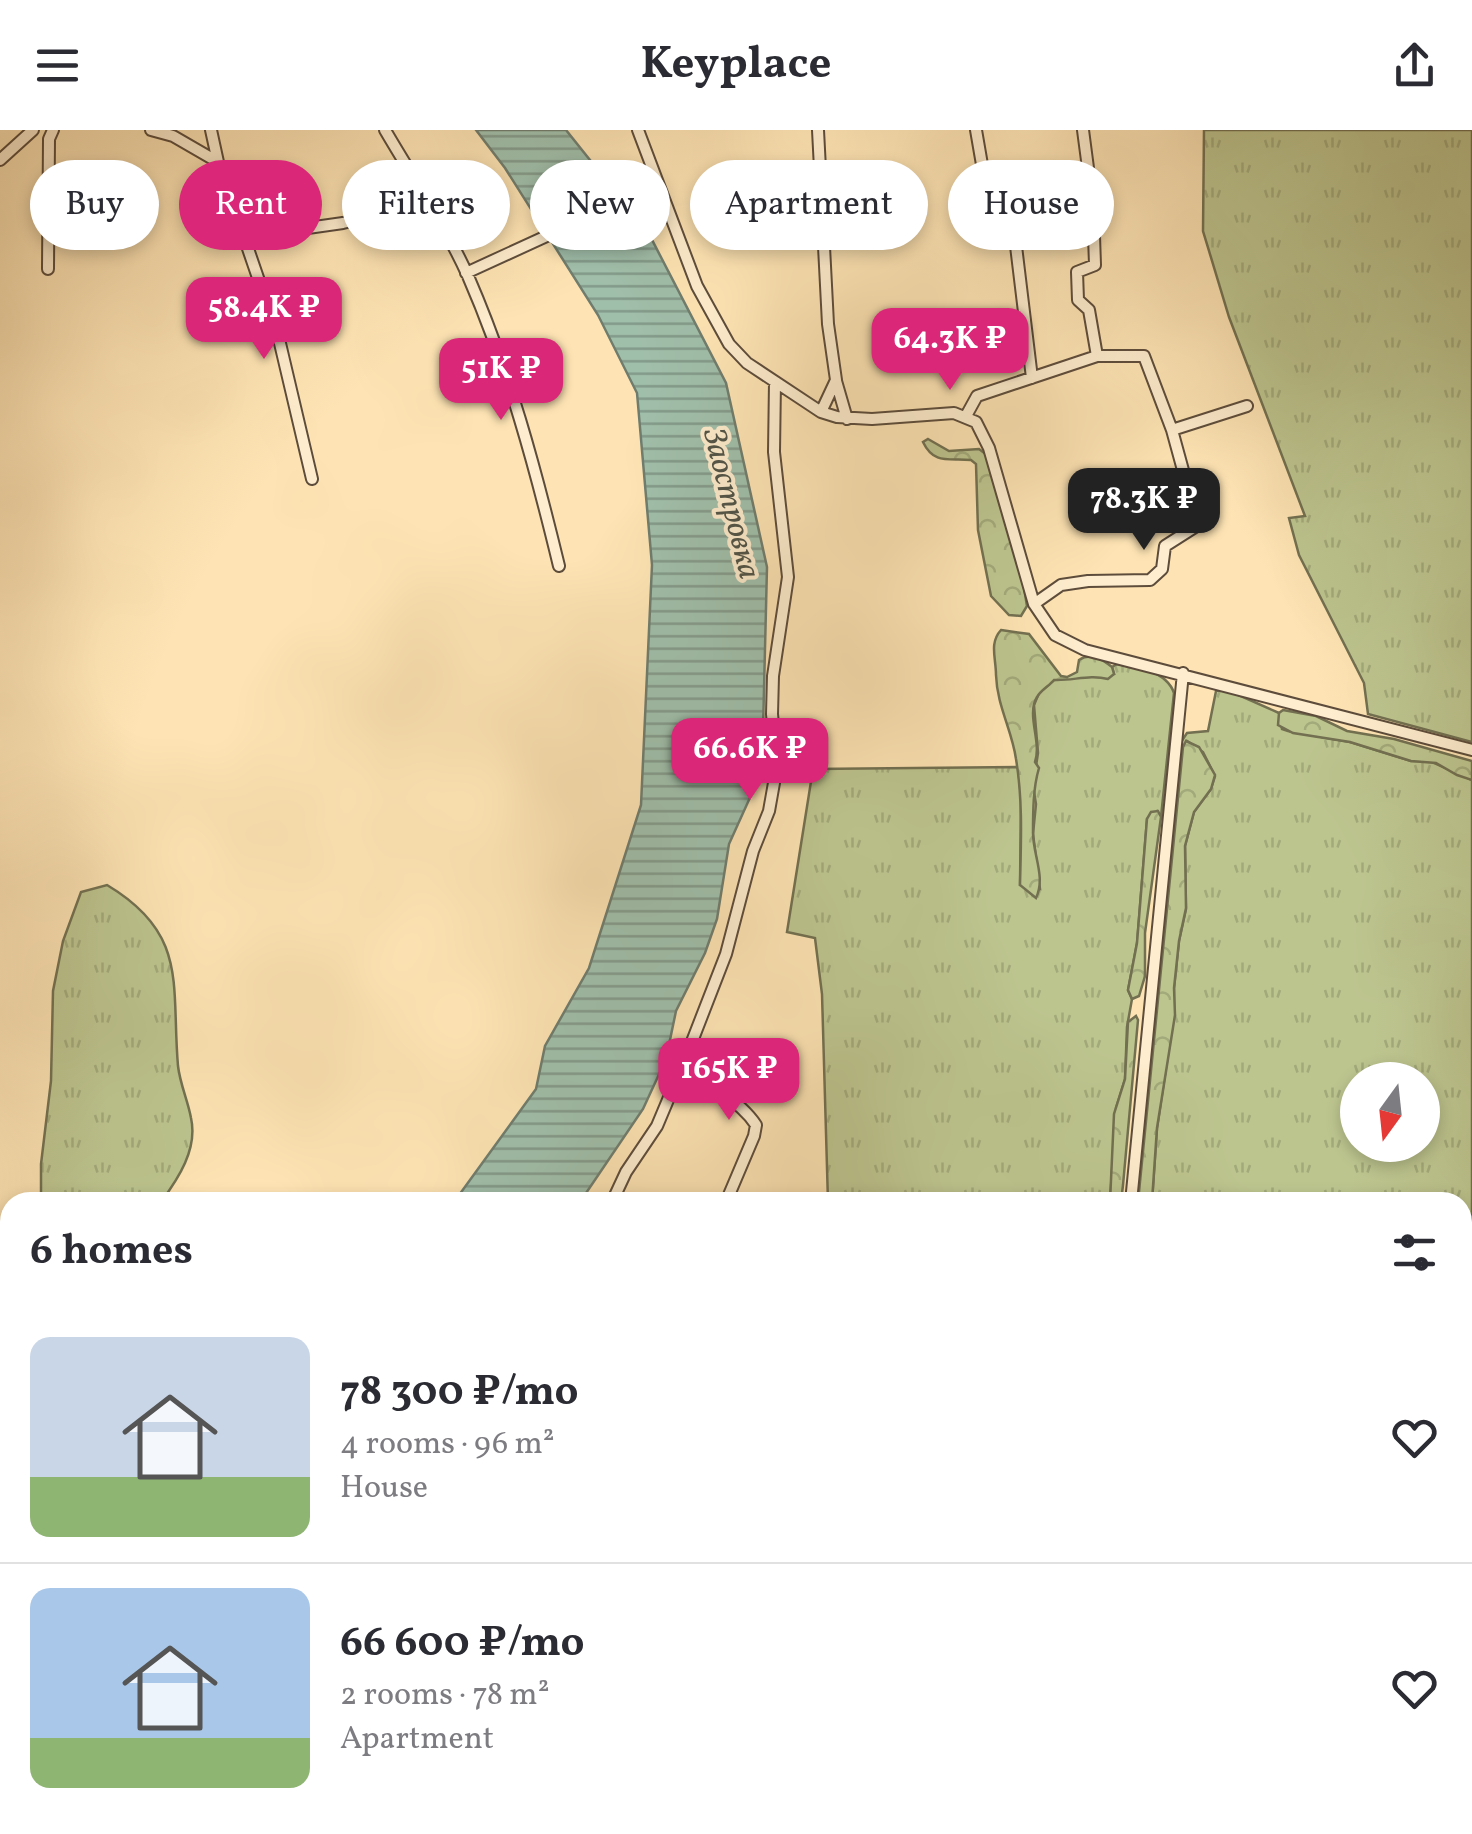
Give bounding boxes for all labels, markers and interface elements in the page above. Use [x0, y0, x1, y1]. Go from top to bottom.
text: Keyplace [641, 34, 831, 97]
icon: menu [30, 38, 85, 93]
icon: share [1387, 38, 1442, 93]
chip: Buy [30, 160, 159, 250]
chip: Rent [179, 160, 322, 250]
chip: Filters [342, 160, 510, 250]
chip: New [530, 160, 670, 250]
chip: Apartment [690, 160, 928, 250]
chip: House [948, 160, 1114, 250]
pin: 58.4K ₽ [172, 277, 356, 362]
text: 58.4K ₽ [208, 287, 320, 331]
pin: 64.3K ₽ [858, 308, 1042, 393]
text: 64.3K ₽ [894, 318, 1006, 362]
pin: 51K ₽ [431, 338, 571, 423]
text: 51K ₽ [461, 348, 541, 392]
water label: Заостровка [690, 423, 770, 584]
pin: 78.3K ₽ [1052, 468, 1236, 553]
text: 78.3K ₽ [1090, 478, 1198, 522]
pin: 66.6K ₽ [658, 718, 842, 803]
text: 66.6K ₽ [693, 728, 807, 772]
pin: 165K ₽ [648, 1038, 810, 1123]
text: 165K ₽ [680, 1048, 778, 1092]
north arrow [1340, 1062, 1440, 1162]
map controls [1340, 1062, 1440, 1162]
text: 6 homes [30, 1223, 193, 1282]
icon: filters [1387, 1225, 1442, 1280]
text: 78 300 ₽/mo [340, 1364, 578, 1423]
icon: home [110, 1377, 230, 1497]
icon: heart [1387, 1410, 1442, 1465]
text: 4 rooms · 96 m² [340, 1423, 555, 1467]
text: House [340, 1467, 428, 1511]
text: 66 600 ₽/mo [340, 1615, 585, 1674]
icon: home [110, 1628, 230, 1748]
icon: heart [1387, 1661, 1442, 1716]
text: 2 rooms · 78 m² [340, 1674, 550, 1718]
text: Apartment [340, 1718, 494, 1762]

